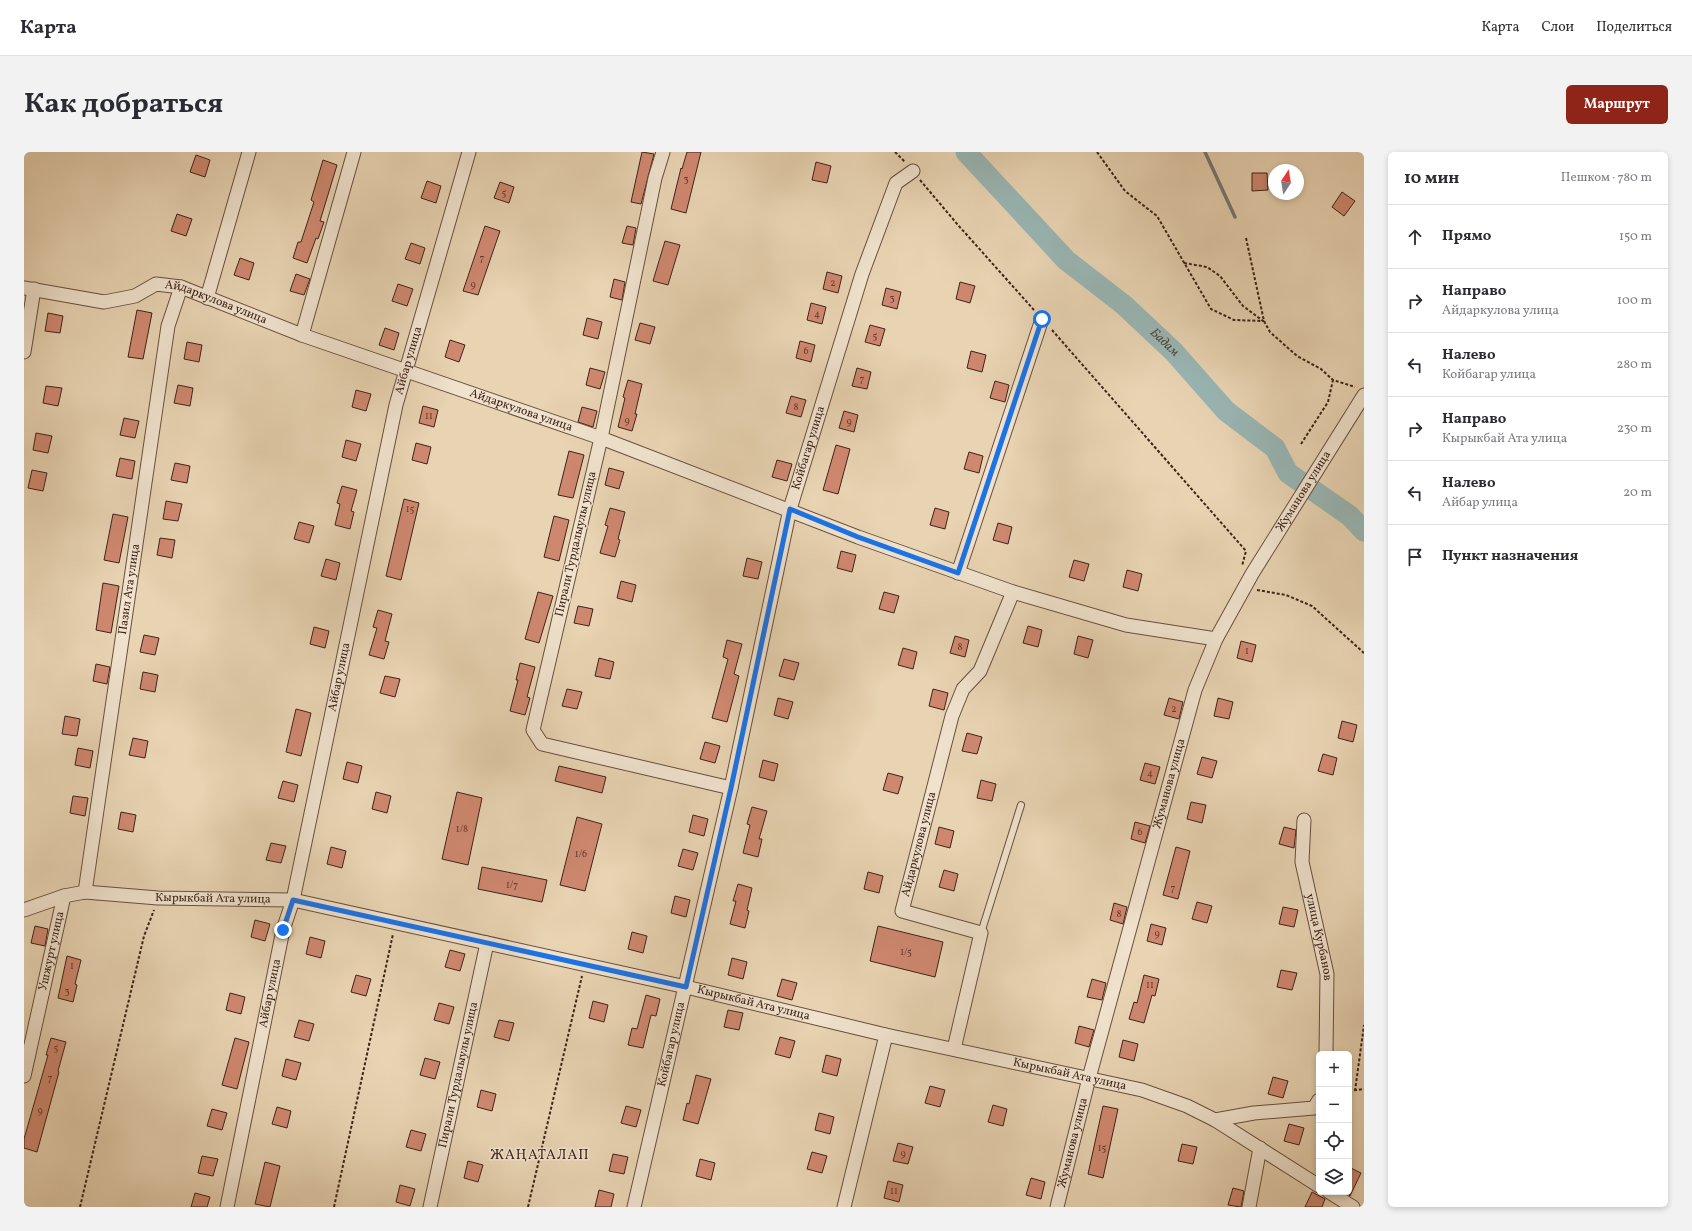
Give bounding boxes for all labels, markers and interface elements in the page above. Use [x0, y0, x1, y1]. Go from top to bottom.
text: Карта [20, 15, 77, 41]
text: Карта [1481, 18, 1519, 37]
text: Слои [1541, 18, 1574, 37]
text: Поделиться [1596, 18, 1672, 37]
text: Как добраться [24, 85, 223, 124]
button: Маршрут [1566, 85, 1668, 124]
north arrow [1268, 164, 1304, 200]
text: 10 мин [1404, 167, 1459, 190]
text: Пешком · 780 m [1561, 169, 1652, 187]
house number: 3 [683, 172, 689, 186]
house number: 5 [502, 186, 507, 200]
icon: ahead [1404, 226, 1426, 248]
text: Прямо [1442, 226, 1491, 247]
text: 150 m [1619, 228, 1652, 246]
house number: 7 [480, 251, 485, 265]
house number: 2 [830, 276, 836, 290]
street label: Айдаркулова улица [164, 277, 269, 328]
house number: 9 [470, 278, 476, 292]
text: Направо [1442, 281, 1506, 302]
icon: right [1404, 290, 1426, 312]
house number: 3 [889, 291, 895, 305]
text: 100 m [1617, 292, 1652, 310]
text: Айдаркулова улица [1442, 302, 1559, 320]
house number: 4 [814, 307, 820, 321]
route start [1033, 310, 1051, 328]
street label: Айбар улица [391, 325, 426, 397]
water label: Бадам [1146, 325, 1183, 361]
house number: 5 [873, 329, 878, 343]
house number: 6 [803, 344, 809, 358]
text: Налево [1442, 345, 1496, 366]
icon: left [1404, 354, 1426, 376]
text: 280 m [1616, 356, 1652, 374]
text: Койбагар улица [1442, 366, 1536, 384]
house number: 7 [860, 372, 865, 386]
street label: Айдаркулова улица [467, 385, 575, 436]
house number: 8 [793, 400, 799, 414]
street label: Койбагар улица [788, 404, 829, 492]
house number: 11 [425, 409, 433, 423]
text: Направо [1442, 409, 1506, 430]
house number: 9 [624, 414, 630, 428]
house number: 9 [846, 415, 852, 429]
icon: right [1404, 418, 1426, 440]
text: 230 m [1617, 420, 1652, 438]
text: Кырыкбай Ата улица [1442, 430, 1567, 448]
street label: Жуманова улица [1272, 448, 1335, 535]
street label: Пирали Турдалыулы улица [551, 470, 601, 618]
text: Налево [1442, 473, 1496, 494]
icon: left [1404, 482, 1426, 504]
text: 20 m [1623, 484, 1652, 502]
text: Айбар улица [1442, 494, 1518, 512]
house number: 15 [406, 502, 415, 516]
street label: Пазил Ата улица [115, 543, 144, 636]
icon: arrive [1404, 546, 1426, 568]
text: Пункт назначения [1442, 546, 1578, 567]
house number: 8 [957, 640, 963, 654]
street label: Айбар улица [324, 641, 354, 713]
house number: 1 [1245, 644, 1249, 658]
house number: 2 [1171, 702, 1177, 716]
street label: Жуманова улица [1149, 737, 1189, 830]
house number: 4 [1147, 766, 1153, 780]
street label: Айдаркулова улица [898, 790, 940, 899]
house number: 1/8 [456, 822, 468, 836]
house number: 6 [1137, 825, 1143, 839]
house number: 1/6 [575, 847, 587, 861]
house number: 1/7 [506, 878, 518, 892]
house number: 7 [1171, 881, 1176, 895]
street label: Кырыкбай Ата улица [155, 890, 271, 908]
street label: улица Курбанов [1301, 892, 1335, 981]
house number: 8 [1116, 907, 1122, 921]
street label: Ушжурт улица [35, 910, 68, 992]
route end [274, 921, 292, 939]
house number: 9 [1154, 927, 1160, 941]
house number: 1/5 [900, 945, 912, 959]
street label: Айбар улица [255, 957, 285, 1029]
house number: 1 [70, 959, 74, 973]
house number: 11 [1146, 978, 1154, 992]
street label: Кырыкбай Ата улица [695, 982, 812, 1025]
house number: 3 [64, 984, 70, 998]
street label: Пирали Турдалыулы улица [435, 1000, 482, 1150]
street label: Койбагар улица [654, 1000, 689, 1088]
house number: 5 [54, 1041, 59, 1055]
map controls [1316, 1051, 1352, 1195]
button: + [1316, 1051, 1352, 1087]
street label: Кырыкбай Ата улица [1011, 1054, 1128, 1094]
house number: 7 [48, 1071, 53, 1085]
button: − [1316, 1087, 1352, 1123]
street label: Жуманова улица [1054, 1096, 1092, 1190]
house number: 9 [37, 1104, 43, 1118]
button: locate [1316, 1123, 1352, 1159]
house number: 15 [1098, 1141, 1107, 1155]
district label: ЖАҢАТАЛАП [490, 1146, 590, 1165]
house number: 9 [900, 1147, 906, 1161]
button: layers [1316, 1159, 1352, 1195]
house number: 11 [890, 1184, 898, 1198]

